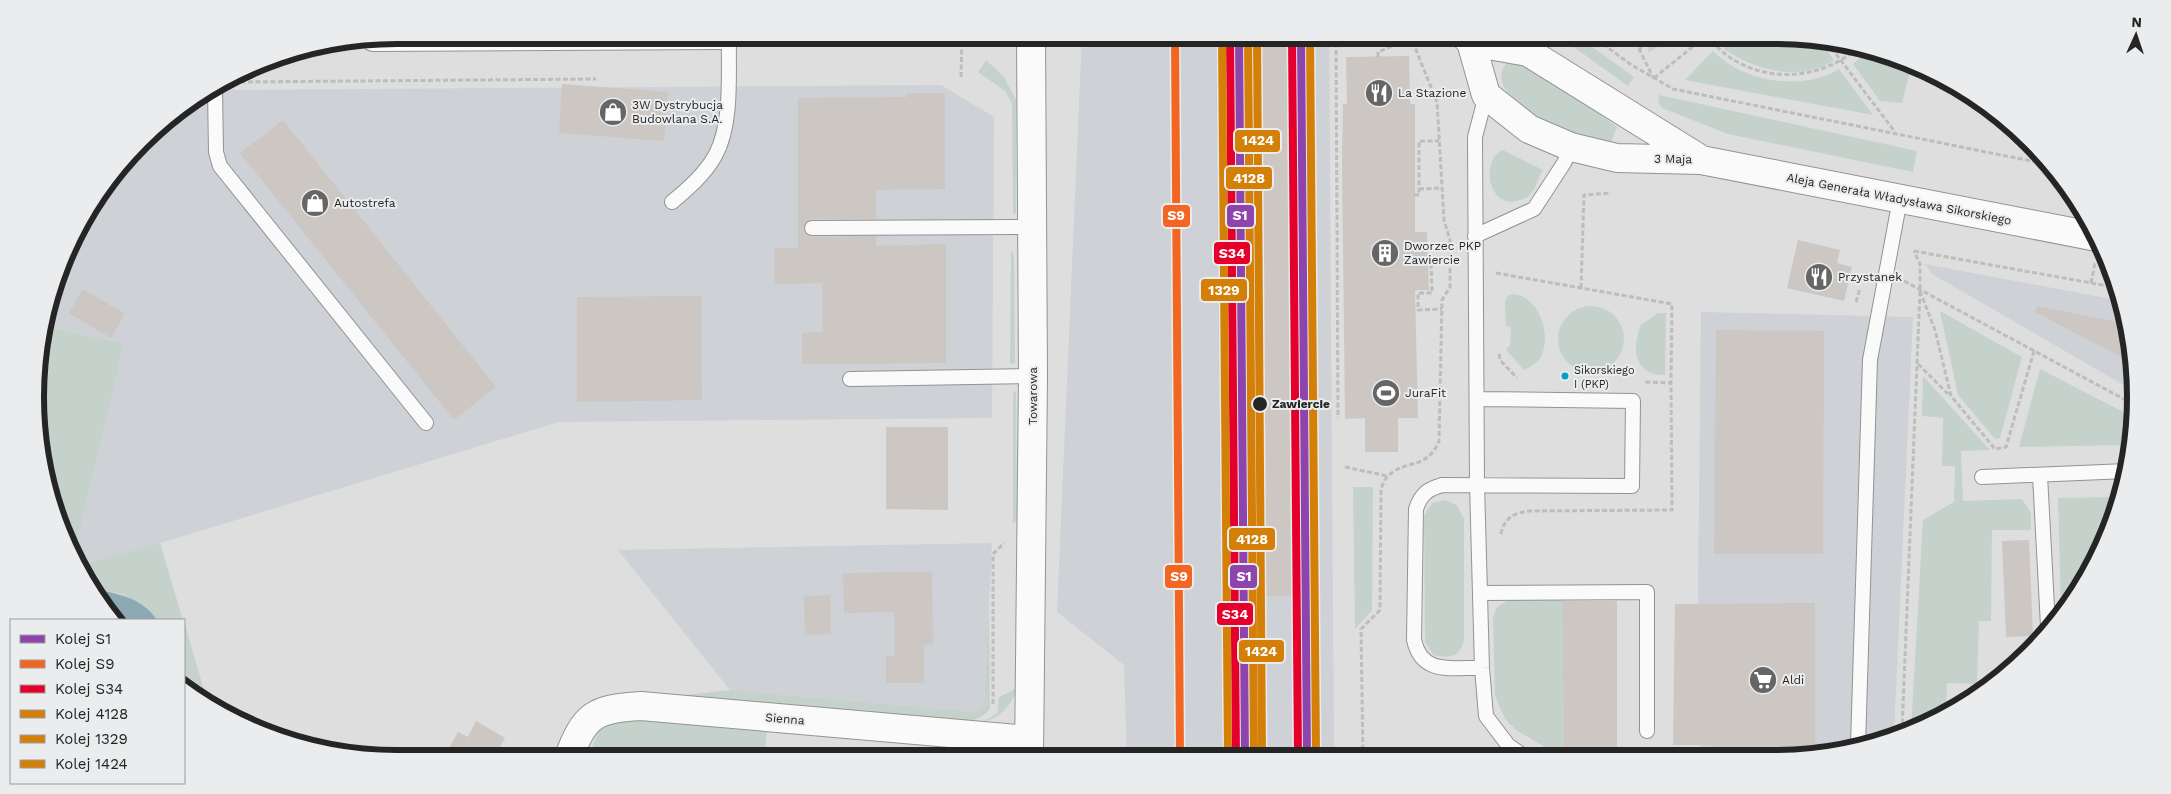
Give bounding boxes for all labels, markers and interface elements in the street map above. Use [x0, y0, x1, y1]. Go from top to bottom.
north arrow [2111, 10, 2161, 60]
text: N [2131, 14, 2142, 30]
restaurant icon: La Stazione [1364, 78, 1394, 108]
place label: La Stazione [1398, 86, 1467, 100]
shop icon: 3W Dystrybucja Budowlana S.A. [598, 97, 628, 127]
place label: 3W Dystrybucja Budowlana S.A. [632, 98, 723, 126]
line badge: 1424 [1234, 129, 1281, 153]
text: 1424 [1242, 132, 1274, 148]
street label: 3 Maja [1654, 152, 1692, 166]
line badge: 4128 [1225, 166, 1273, 190]
text: 4128 [1233, 170, 1265, 186]
street label: Aleja Generała Władysława Sikorskiego [1785, 170, 2013, 228]
shop icon: Autostrefa [300, 188, 330, 218]
place label: Autostrefa [334, 196, 396, 210]
line badge: S9 [1162, 204, 1191, 228]
line badge: S1 [1226, 204, 1255, 228]
text: S9 [1167, 207, 1185, 223]
text: S1 [1232, 207, 1248, 223]
building icon: Dworzec PKP Zawiercie [1370, 238, 1400, 268]
place label: Dworzec PKP Zawiercie [1404, 239, 1481, 267]
line badge: S34 [1213, 241, 1251, 265]
text: S34 [1219, 245, 1245, 261]
restaurant icon: Przystanek [1804, 262, 1834, 292]
place label: Przystanek [1838, 270, 1902, 284]
line badge: 1329 [1200, 278, 1248, 302]
text: 1329 [1208, 282, 1240, 298]
place label: Sikorskiego I (PKP) [1574, 364, 1635, 391]
street label: Towarowa [1026, 367, 1040, 425]
marker: Sikorskiego I (PKP) [1560, 371, 1570, 381]
sports icon: JuraFit [1371, 378, 1401, 408]
place label: JuraFit [1405, 386, 1446, 400]
marker: Zawiercie [1251, 395, 1269, 413]
place label: Zawiercie [1272, 397, 1330, 411]
line badge: 4128 [1228, 527, 1276, 551]
text: 4128 [1236, 531, 1268, 547]
line badge: S9 [1164, 564, 1193, 589]
line badge: S1 [1229, 564, 1258, 589]
text: S9 [1170, 568, 1188, 584]
text: S1 [1236, 568, 1252, 584]
line badge: S34 [1216, 602, 1254, 626]
text: S34 [1222, 606, 1248, 622]
legend [10, 619, 185, 784]
text: Kolej S1 [55, 630, 111, 648]
line badge: 1424 [1238, 639, 1285, 663]
text: 1424 [1245, 643, 1277, 659]
text: Kolej S9 [55, 655, 114, 673]
supermarket icon: Aldi [1748, 665, 1778, 695]
place label: Aldi [1782, 673, 1804, 687]
text: Kolej S34 [55, 680, 123, 698]
text: Kolej 4128 [55, 705, 128, 723]
street label: Sienna [765, 710, 805, 728]
text: Kolej 1329 [55, 730, 128, 748]
text: Kolej 1424 [55, 755, 128, 773]

